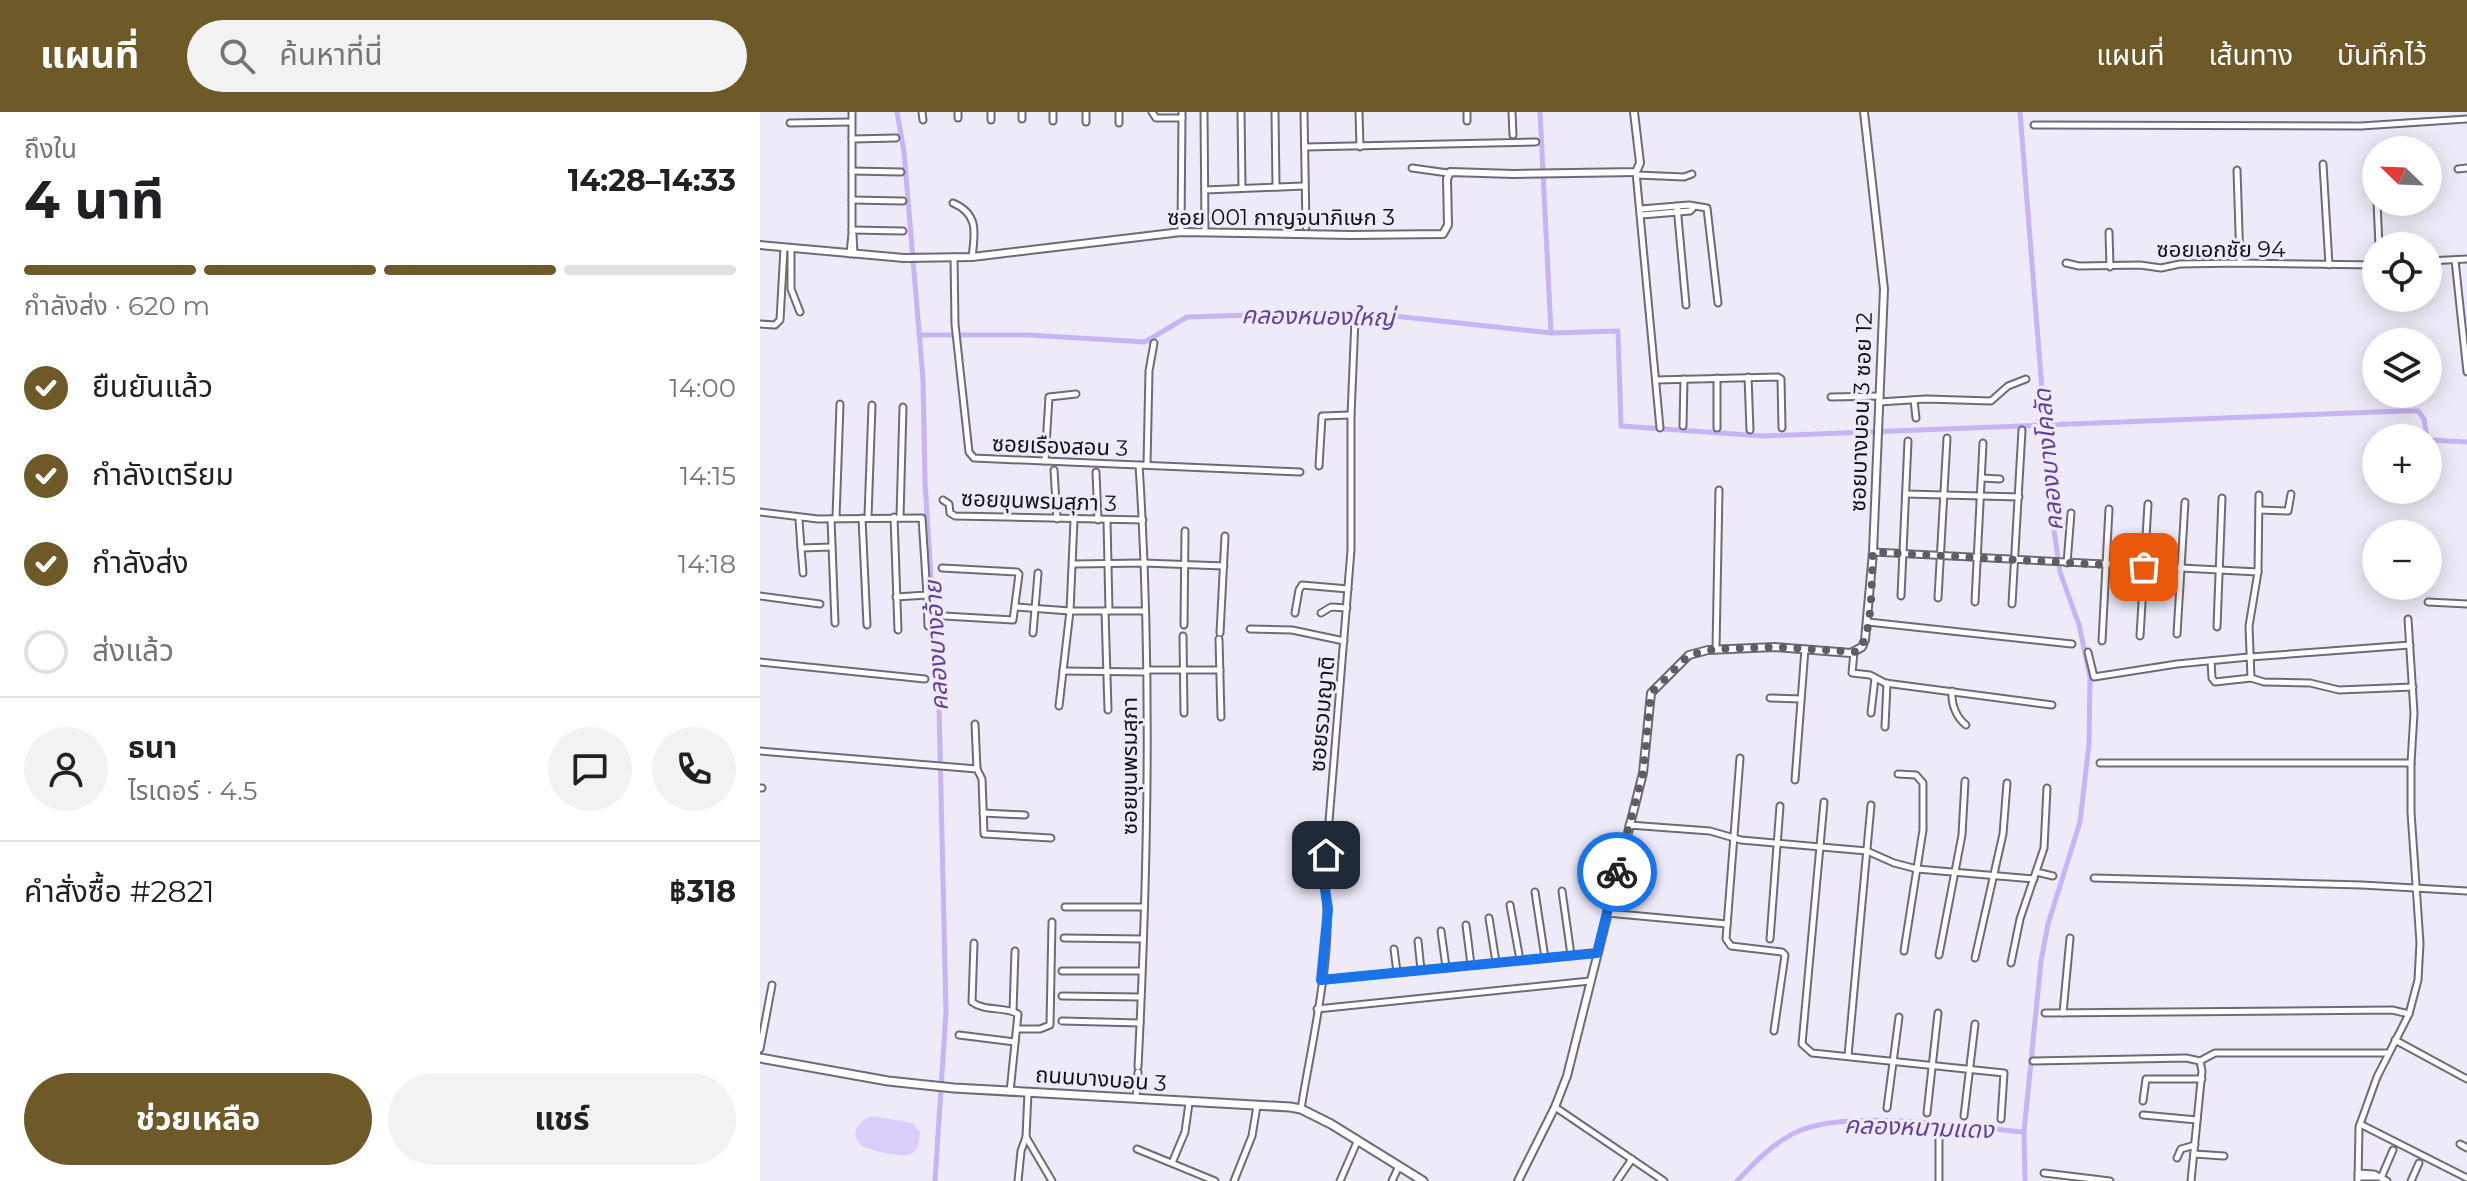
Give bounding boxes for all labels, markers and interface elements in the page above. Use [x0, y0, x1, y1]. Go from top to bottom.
search box [187, 20, 747, 92]
text: แผนที่ [40, 31, 139, 78]
icon: search [215, 34, 259, 78]
text: ค้นหาที่นี่ [279, 36, 383, 73]
text: แผนที่ [2096, 38, 2164, 72]
text: เส้นทาง [2208, 38, 2293, 72]
text: บันทึกไว้ [2337, 38, 2427, 72]
text: ถึงใน [24, 133, 77, 165]
north arrow [2362, 136, 2442, 216]
map controls [2362, 136, 2442, 600]
text: 14:28–14:33 [568, 162, 736, 199]
text: 4 นาที [24, 168, 164, 231]
street label: ซอย 001 กาญจนาภิเษก 3 [1167, 204, 1395, 231]
button: locate [2362, 232, 2442, 312]
street label: ซอยเอกชัย 94 [2157, 236, 2286, 263]
text: กำลังส่ง · 620 m [24, 290, 210, 322]
water label: คลองหนองใหญ่ [1241, 300, 1398, 332]
street label: ซอยบางบอน 3 ซอย 12 [1844, 312, 1878, 512]
button: layers [2362, 328, 2442, 408]
icon: check [24, 366, 68, 410]
text: ยืนยันแล้ว [92, 368, 213, 405]
text: 14:00 [669, 372, 736, 404]
water label: คลองบางโคลัด [2027, 386, 2069, 532]
button: + [2362, 424, 2442, 504]
street label: ซอยเรืองสอน 3 [991, 430, 1129, 462]
icon: check [24, 454, 68, 498]
text: กำลังเตรียม [92, 456, 234, 493]
text: 14:15 [680, 460, 736, 492]
street label: ซอยขุนพรมสุภา 3 [961, 485, 1117, 517]
button: − [2362, 520, 2442, 600]
pin [2110, 533, 2178, 601]
icon: check [24, 542, 68, 586]
text: กำลังส่ง [92, 544, 189, 581]
icon: bag [2122, 545, 2166, 589]
text: 14:18 [678, 548, 736, 580]
water label: คลองบางอ้าย [918, 579, 954, 712]
text: ส่งแล้ว [92, 632, 174, 669]
street label: ซอยรวมญาติ [1303, 655, 1341, 773]
street label: ซอยขุนพรมสุภา [1116, 697, 1143, 835]
button: person [24, 727, 108, 811]
button: chat [548, 727, 632, 811]
button: phone [652, 727, 736, 811]
text: ธนา [128, 729, 177, 766]
text: ไรเดอร์ · 4.5 [128, 775, 257, 807]
pin [1292, 821, 1360, 889]
courier [1577, 832, 1657, 912]
icon: home [1304, 833, 1348, 877]
icon: bike [1595, 850, 1639, 894]
text: คำสั่งซื้อ #2821 [24, 873, 215, 910]
text: ฿318 [669, 873, 736, 910]
street label: ถนนบางบอน 3 [1034, 1061, 1168, 1097]
button: ช่วยเหลือ [24, 1073, 372, 1165]
button: แชร์ [388, 1073, 736, 1165]
water label: คลองหนามแดง [1844, 1110, 1995, 1144]

